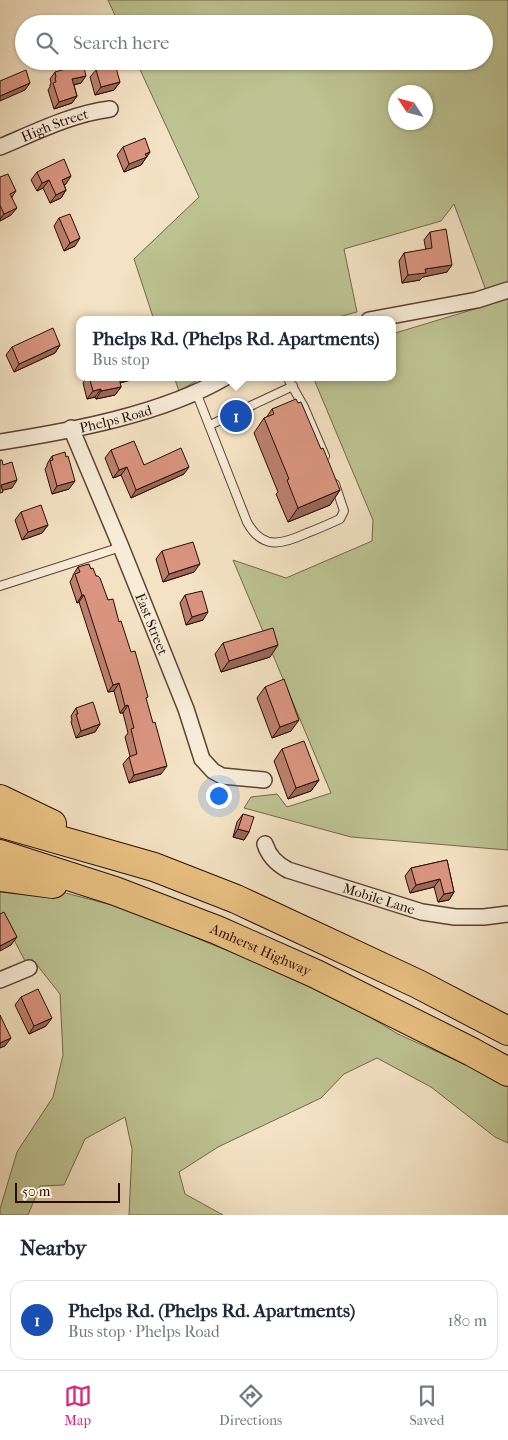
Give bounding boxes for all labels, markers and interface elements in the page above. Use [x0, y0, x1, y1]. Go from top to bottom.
search box [15, 15, 493, 70]
icon: search [33, 29, 61, 57]
text: Search here [73, 32, 169, 54]
north arrow [388, 85, 433, 130]
street label: High Street [19, 105, 90, 146]
popup [76, 316, 396, 381]
text: Phelps Rd. (Phelps Rd. Apartments) [92, 328, 380, 350]
text: Bus stop [92, 350, 150, 369]
pin: 1 [220, 397, 252, 435]
street label: Phelps Road [78, 401, 154, 437]
street label: East Street [131, 591, 171, 658]
your location [206, 783, 232, 809]
street label: Mobile Lane [341, 880, 417, 918]
street label: Amherst Highway [207, 920, 314, 980]
scale bar [15, 1180, 120, 1203]
text: 50 m [22, 1183, 50, 1200]
text: Nearby [20, 1236, 86, 1260]
text: Phelps Rd. (Phelps Rd. Apartments) [68, 1300, 355, 1322]
text: 1 [34, 1311, 40, 1330]
text: 180 m [448, 1311, 487, 1330]
text: Bus stop · Phelps Road [68, 1322, 220, 1341]
tab: Map [64, 1382, 92, 1429]
tab: Directions [219, 1382, 282, 1429]
tab: Saved [410, 1382, 444, 1429]

